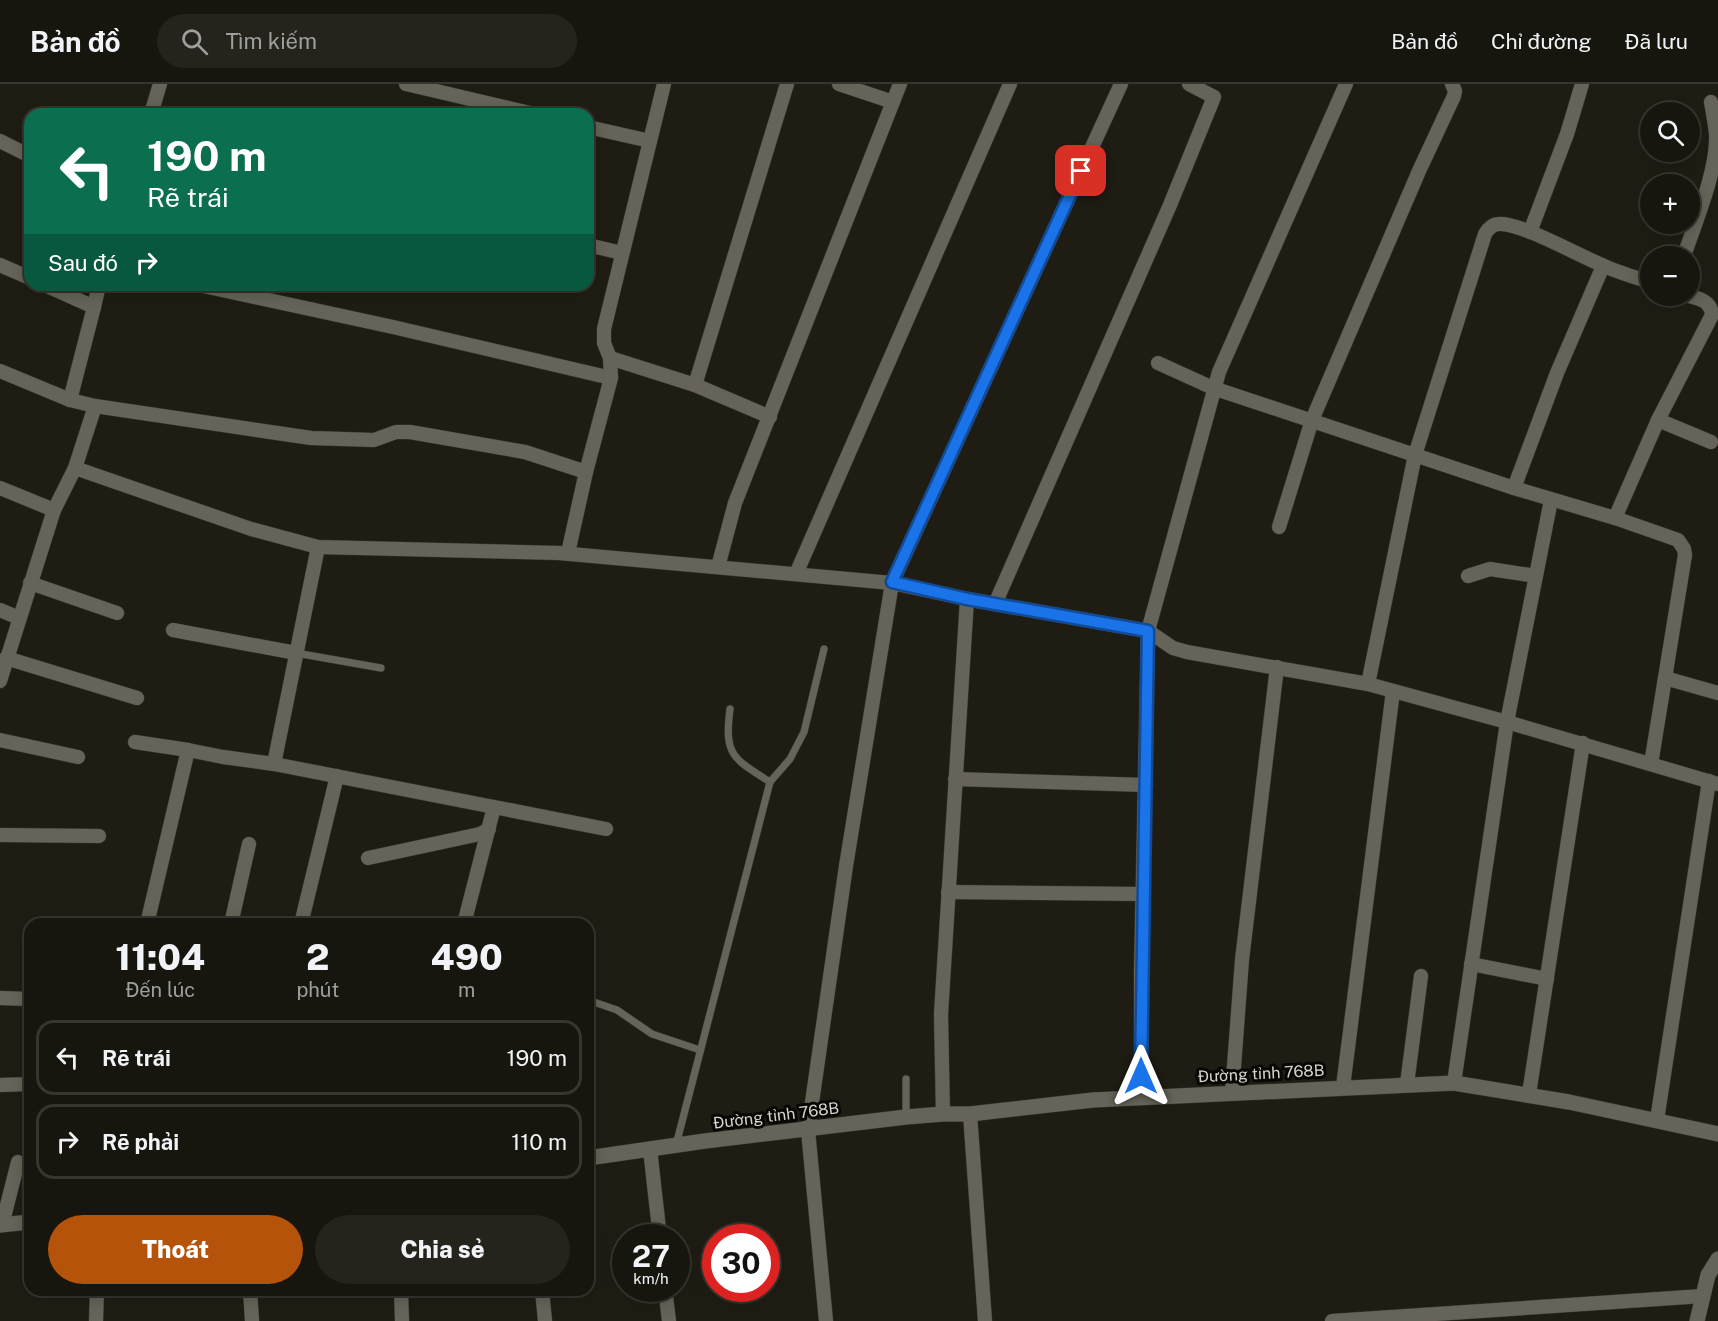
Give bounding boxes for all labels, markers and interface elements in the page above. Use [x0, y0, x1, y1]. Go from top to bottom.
search box [157, 14, 577, 68]
text: Bản đồ [30, 25, 121, 58]
icon: search [178, 25, 211, 58]
text: Tìm kiếm [226, 28, 317, 54]
text: Bản đồ [1391, 29, 1458, 54]
text: Chỉ đường [1491, 29, 1592, 54]
text: Đã lưu [1625, 29, 1688, 54]
map controls [1640, 102, 1700, 306]
button: search [1640, 102, 1700, 162]
text: 190 m [147, 131, 267, 180]
icon: left [48, 132, 126, 210]
pin [1055, 145, 1106, 196]
icon: arrive [1064, 154, 1097, 187]
button: + [1640, 174, 1700, 234]
text: Rẽ trái [147, 181, 229, 213]
icon: right [130, 246, 163, 279]
button: − [1640, 246, 1700, 306]
text: Sau đó [48, 250, 118, 276]
text: 11:04 [115, 936, 205, 978]
text: 2 [306, 936, 330, 978]
text: 490 [431, 936, 503, 978]
text: Đến lúc [125, 978, 195, 1002]
text: phút [296, 978, 339, 1002]
text: m [458, 978, 475, 1002]
icon: left [51, 1041, 84, 1074]
position arrow [1109, 1044, 1173, 1108]
text: Rẽ trái [102, 1045, 171, 1071]
text: 190 m [507, 1045, 567, 1071]
street label: Đường tỉnh 768B [1197, 1061, 1325, 1086]
street label: Đường tỉnh 768B [712, 1098, 840, 1133]
icon: right [51, 1125, 84, 1158]
text: Rẽ phải [102, 1129, 179, 1155]
text: 110 m [511, 1129, 567, 1155]
button: Thoát [48, 1215, 303, 1284]
button: Chia sẻ [315, 1215, 570, 1284]
speed limit sign: 30 [702, 1224, 780, 1302]
text: 27 [632, 1238, 670, 1274]
text: km/h [633, 1270, 669, 1287]

